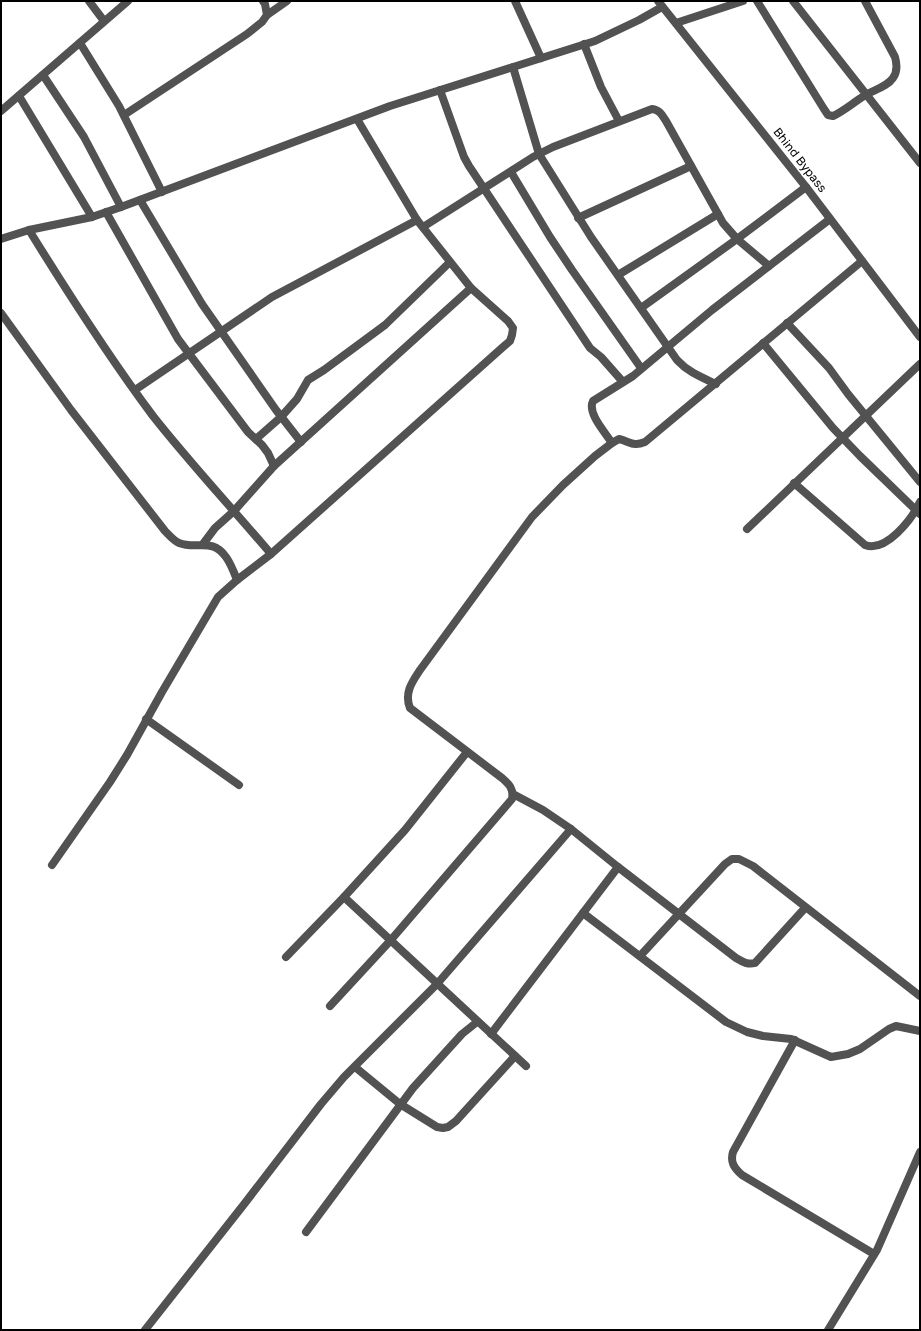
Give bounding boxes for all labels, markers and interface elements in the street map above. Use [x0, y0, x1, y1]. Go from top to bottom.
street label: Bhind Bypass [770, 124, 830, 195]

